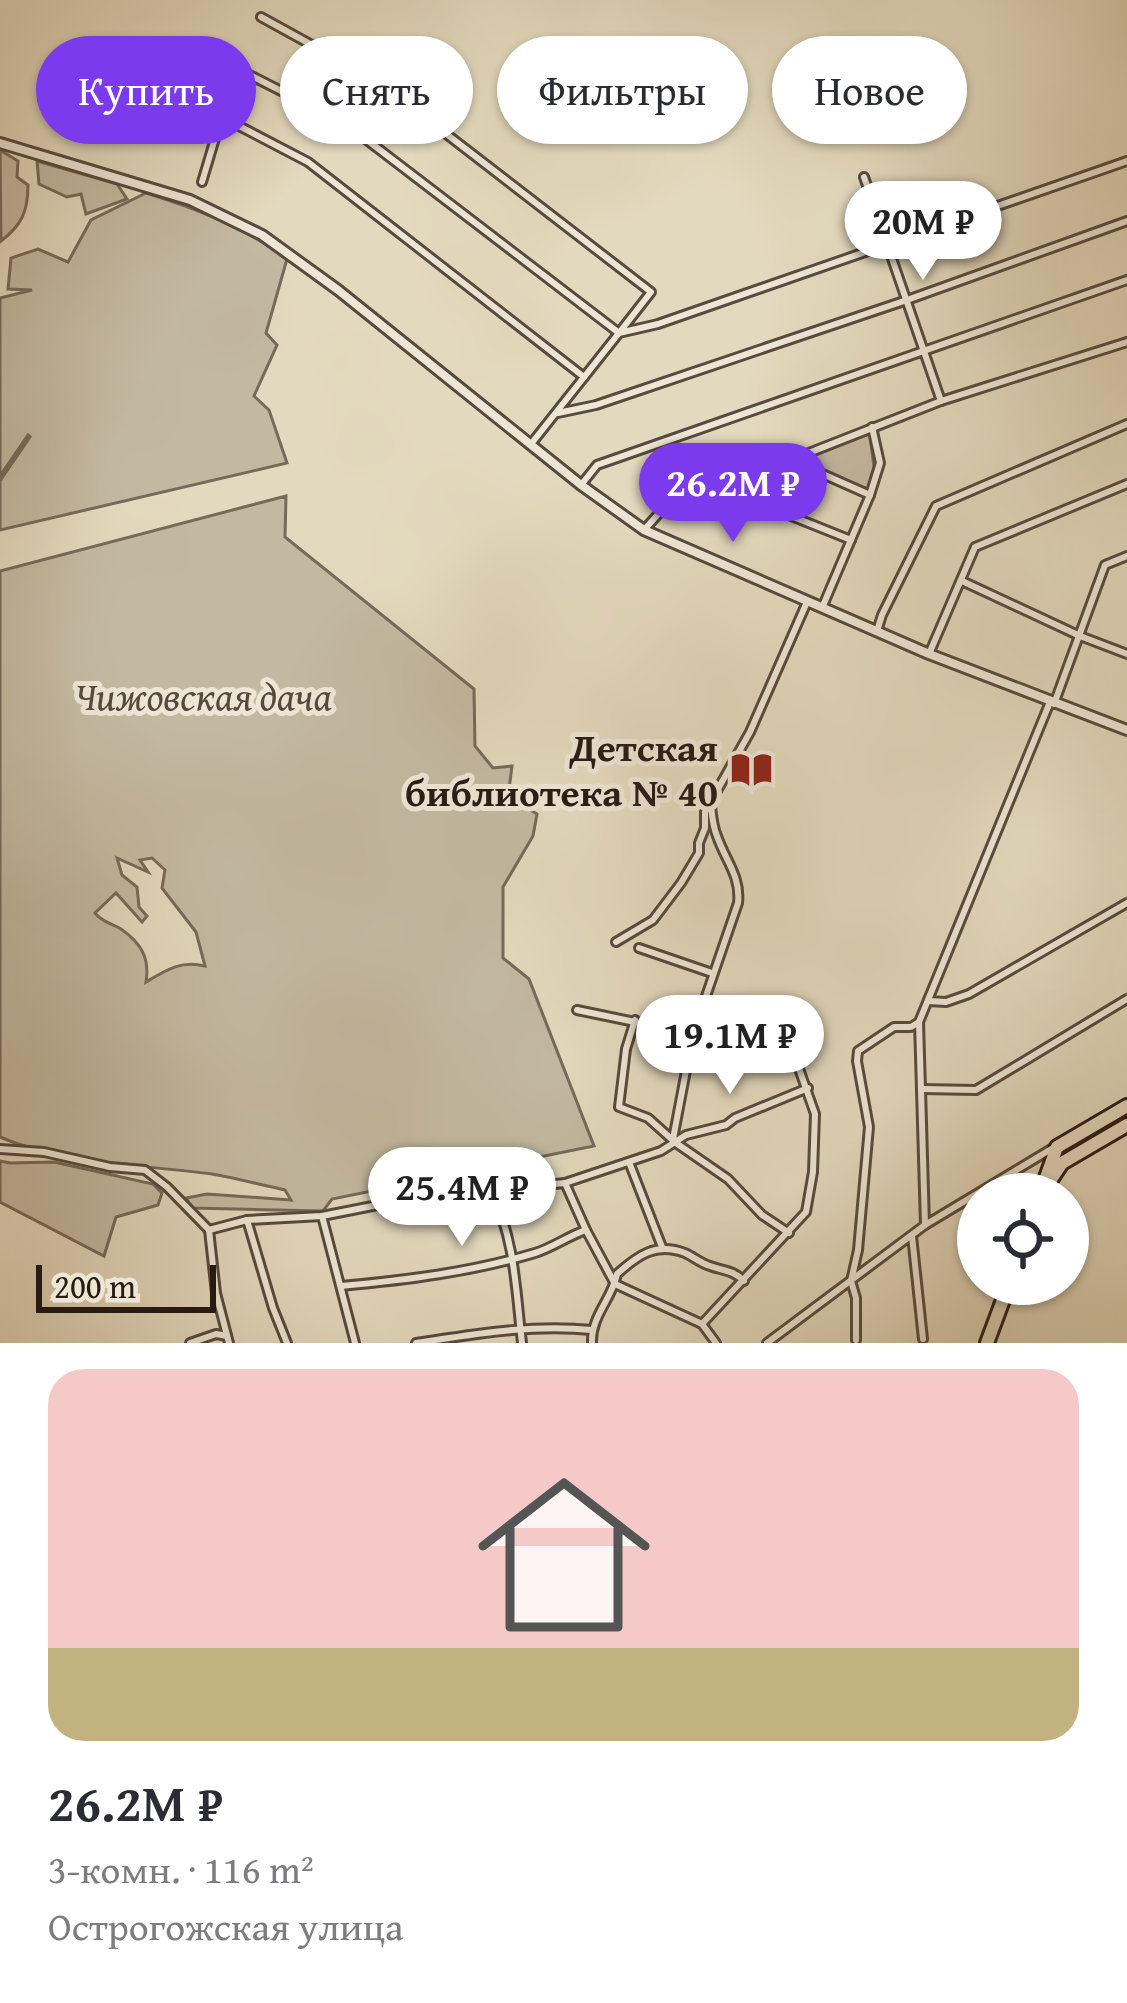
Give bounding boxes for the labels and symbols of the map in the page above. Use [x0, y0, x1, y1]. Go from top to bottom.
pin: 20M ₽ [839, 181, 1007, 283]
pin: 26.2M ₽ [622, 443, 844, 545]
park label: Чижовская дача [74, 667, 332, 724]
place label: Детская библиотека № 40 [405, 718, 718, 820]
library icon: Детская библиотека № 40 [729, 746, 775, 792]
pin: 19.1M ₽ [619, 995, 841, 1097]
pin: 25.4M ₽ [351, 1147, 573, 1249]
scale bar [36, 1259, 216, 1312]

